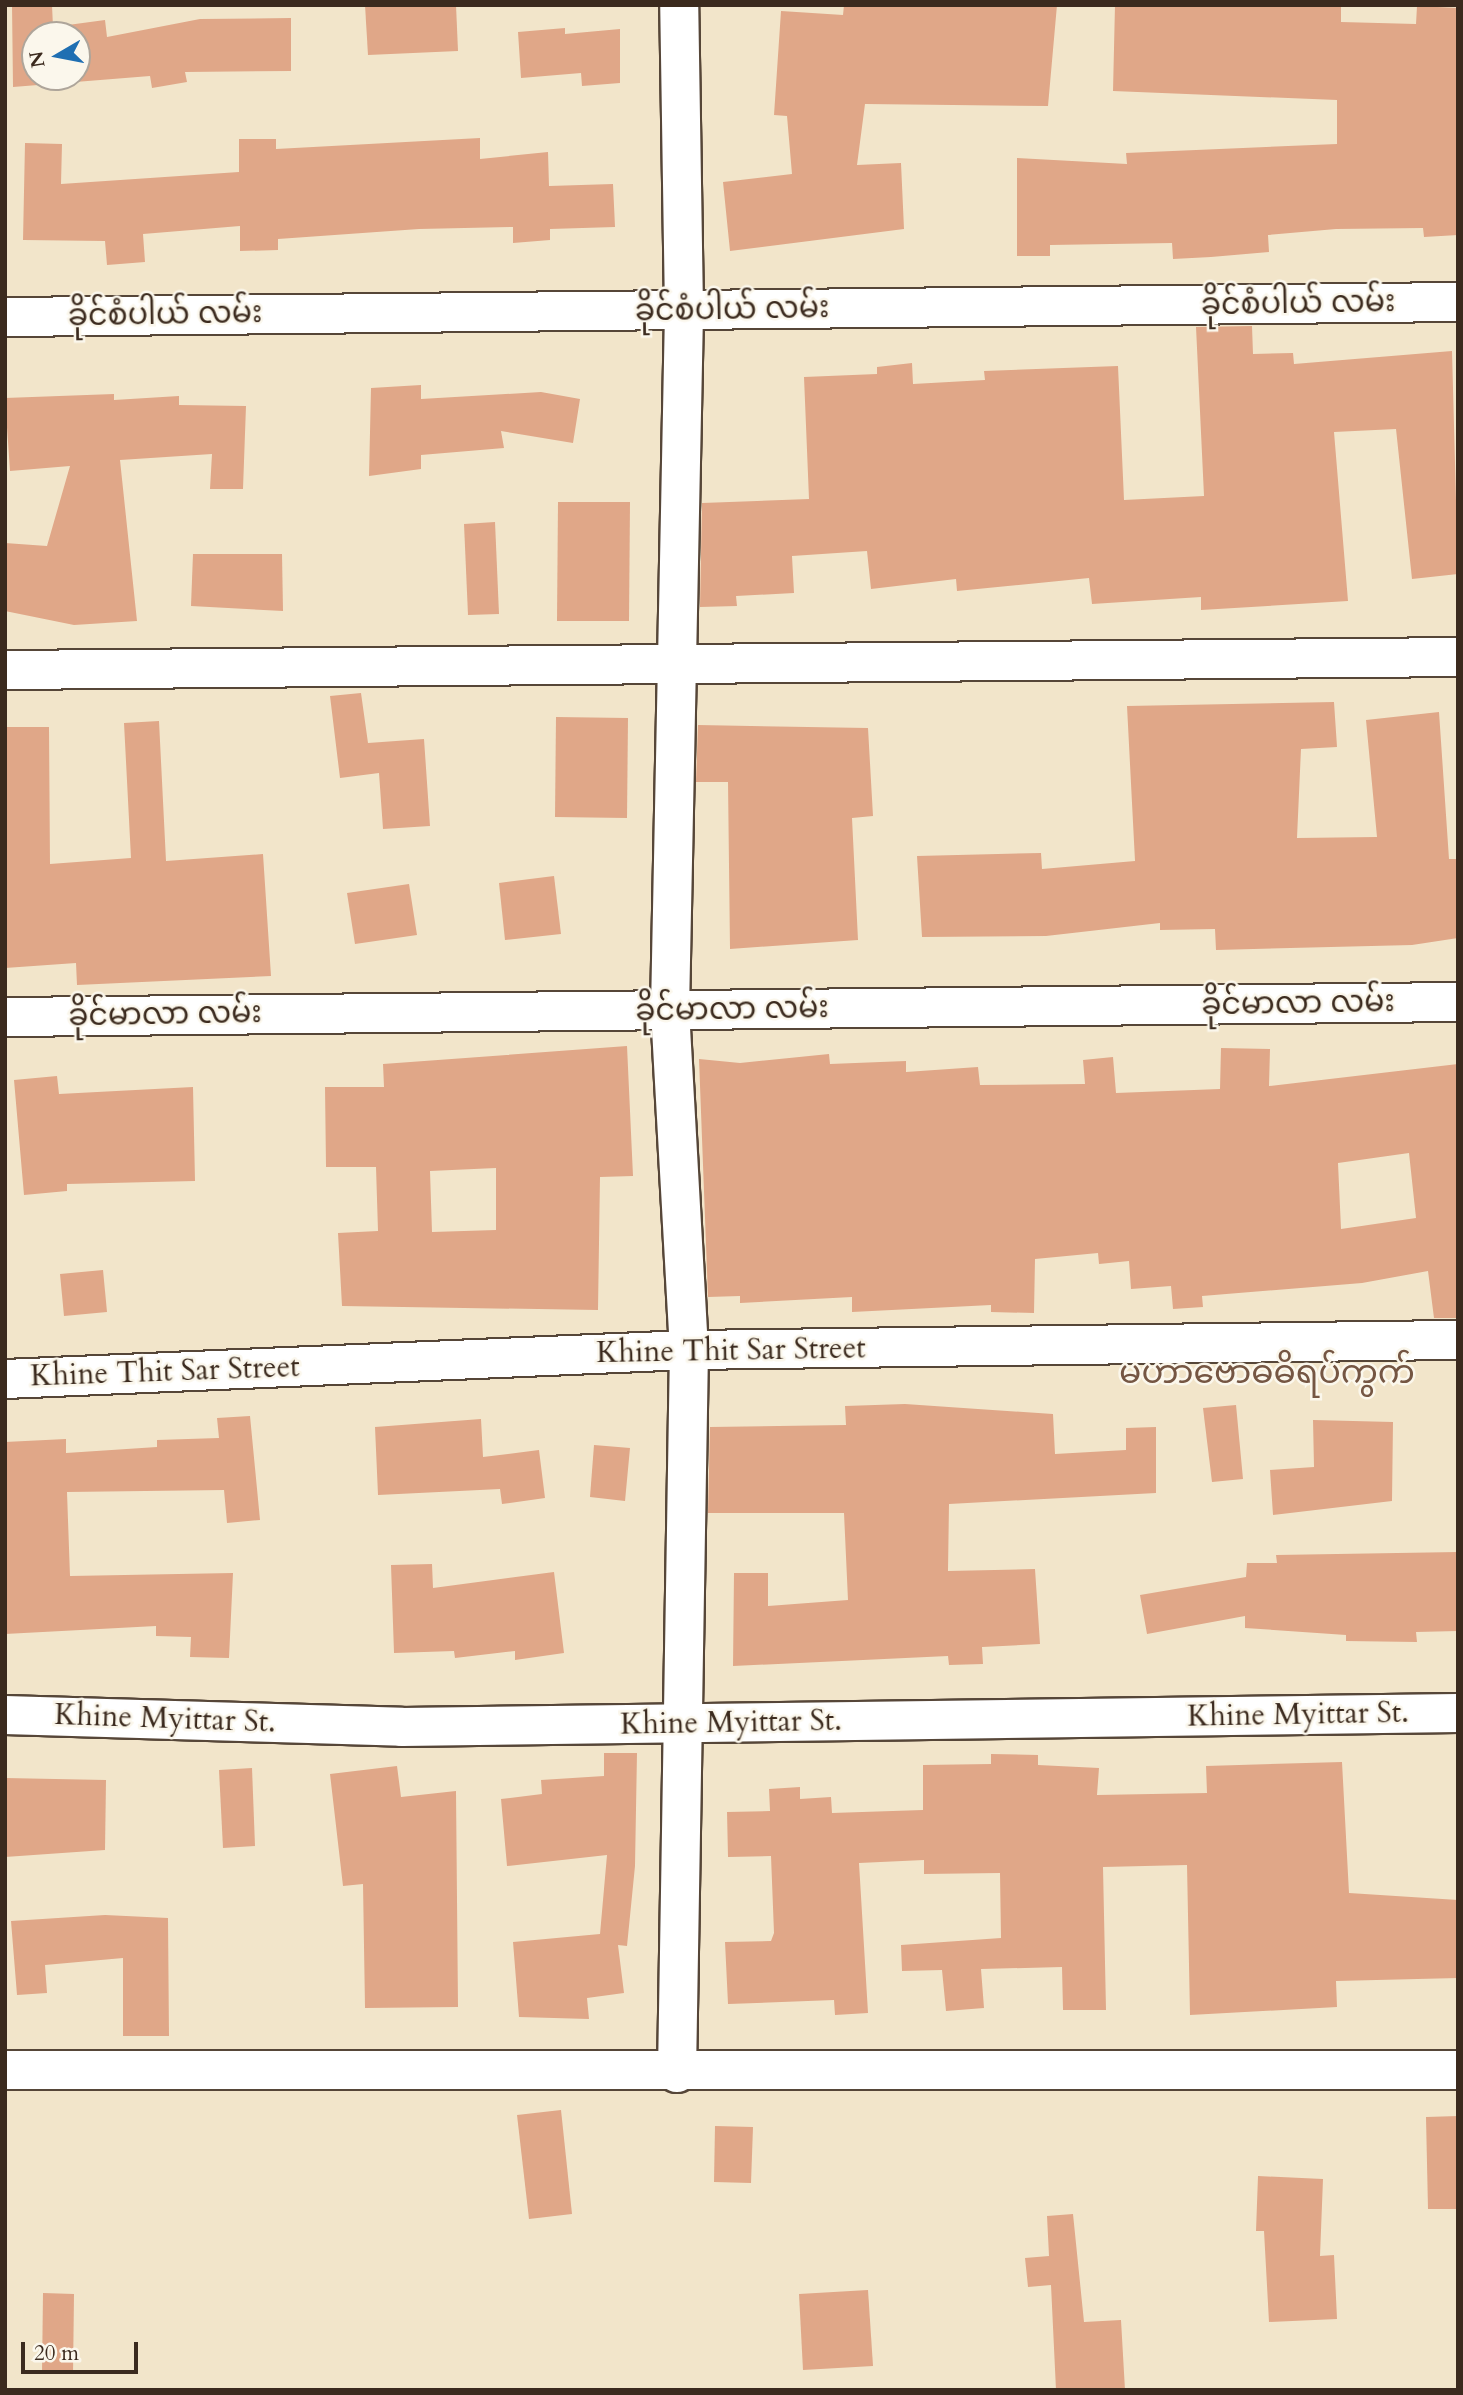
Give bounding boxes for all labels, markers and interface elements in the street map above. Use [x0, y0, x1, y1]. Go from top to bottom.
north arrow [21, 21, 91, 91]
text: N [23, 49, 52, 70]
street label: ခိုင်စံပါယ် လမ်း [1200, 284, 1396, 324]
street label: ခိုင်စံပါယ် လမ်း [634, 290, 830, 330]
street label: ခိုင်စံပါယ် လမ်း [67, 295, 263, 335]
street label: ခိုင်မာလာ လမ်း [1201, 984, 1395, 1024]
street label: ခိုင်မာလာ လမ်း [635, 990, 829, 1030]
street label: ခိုင်မာလာ လမ်း [68, 995, 262, 1035]
street label: Khine Thit Sar Street [596, 1331, 866, 1371]
street label: Khine Thit Sar Street [30, 1349, 300, 1395]
district label: မဟာဗောဓဓိရပ်ကွက် [1119, 1353, 1415, 1393]
street label: Khine Myittar St. [1187, 1695, 1409, 1735]
street label: Khine Myittar St. [54, 1697, 276, 1741]
street label: Khine Myittar St. [620, 1703, 842, 1743]
scale bar [24, 2328, 142, 2372]
text: 20 m [34, 2339, 79, 2368]

